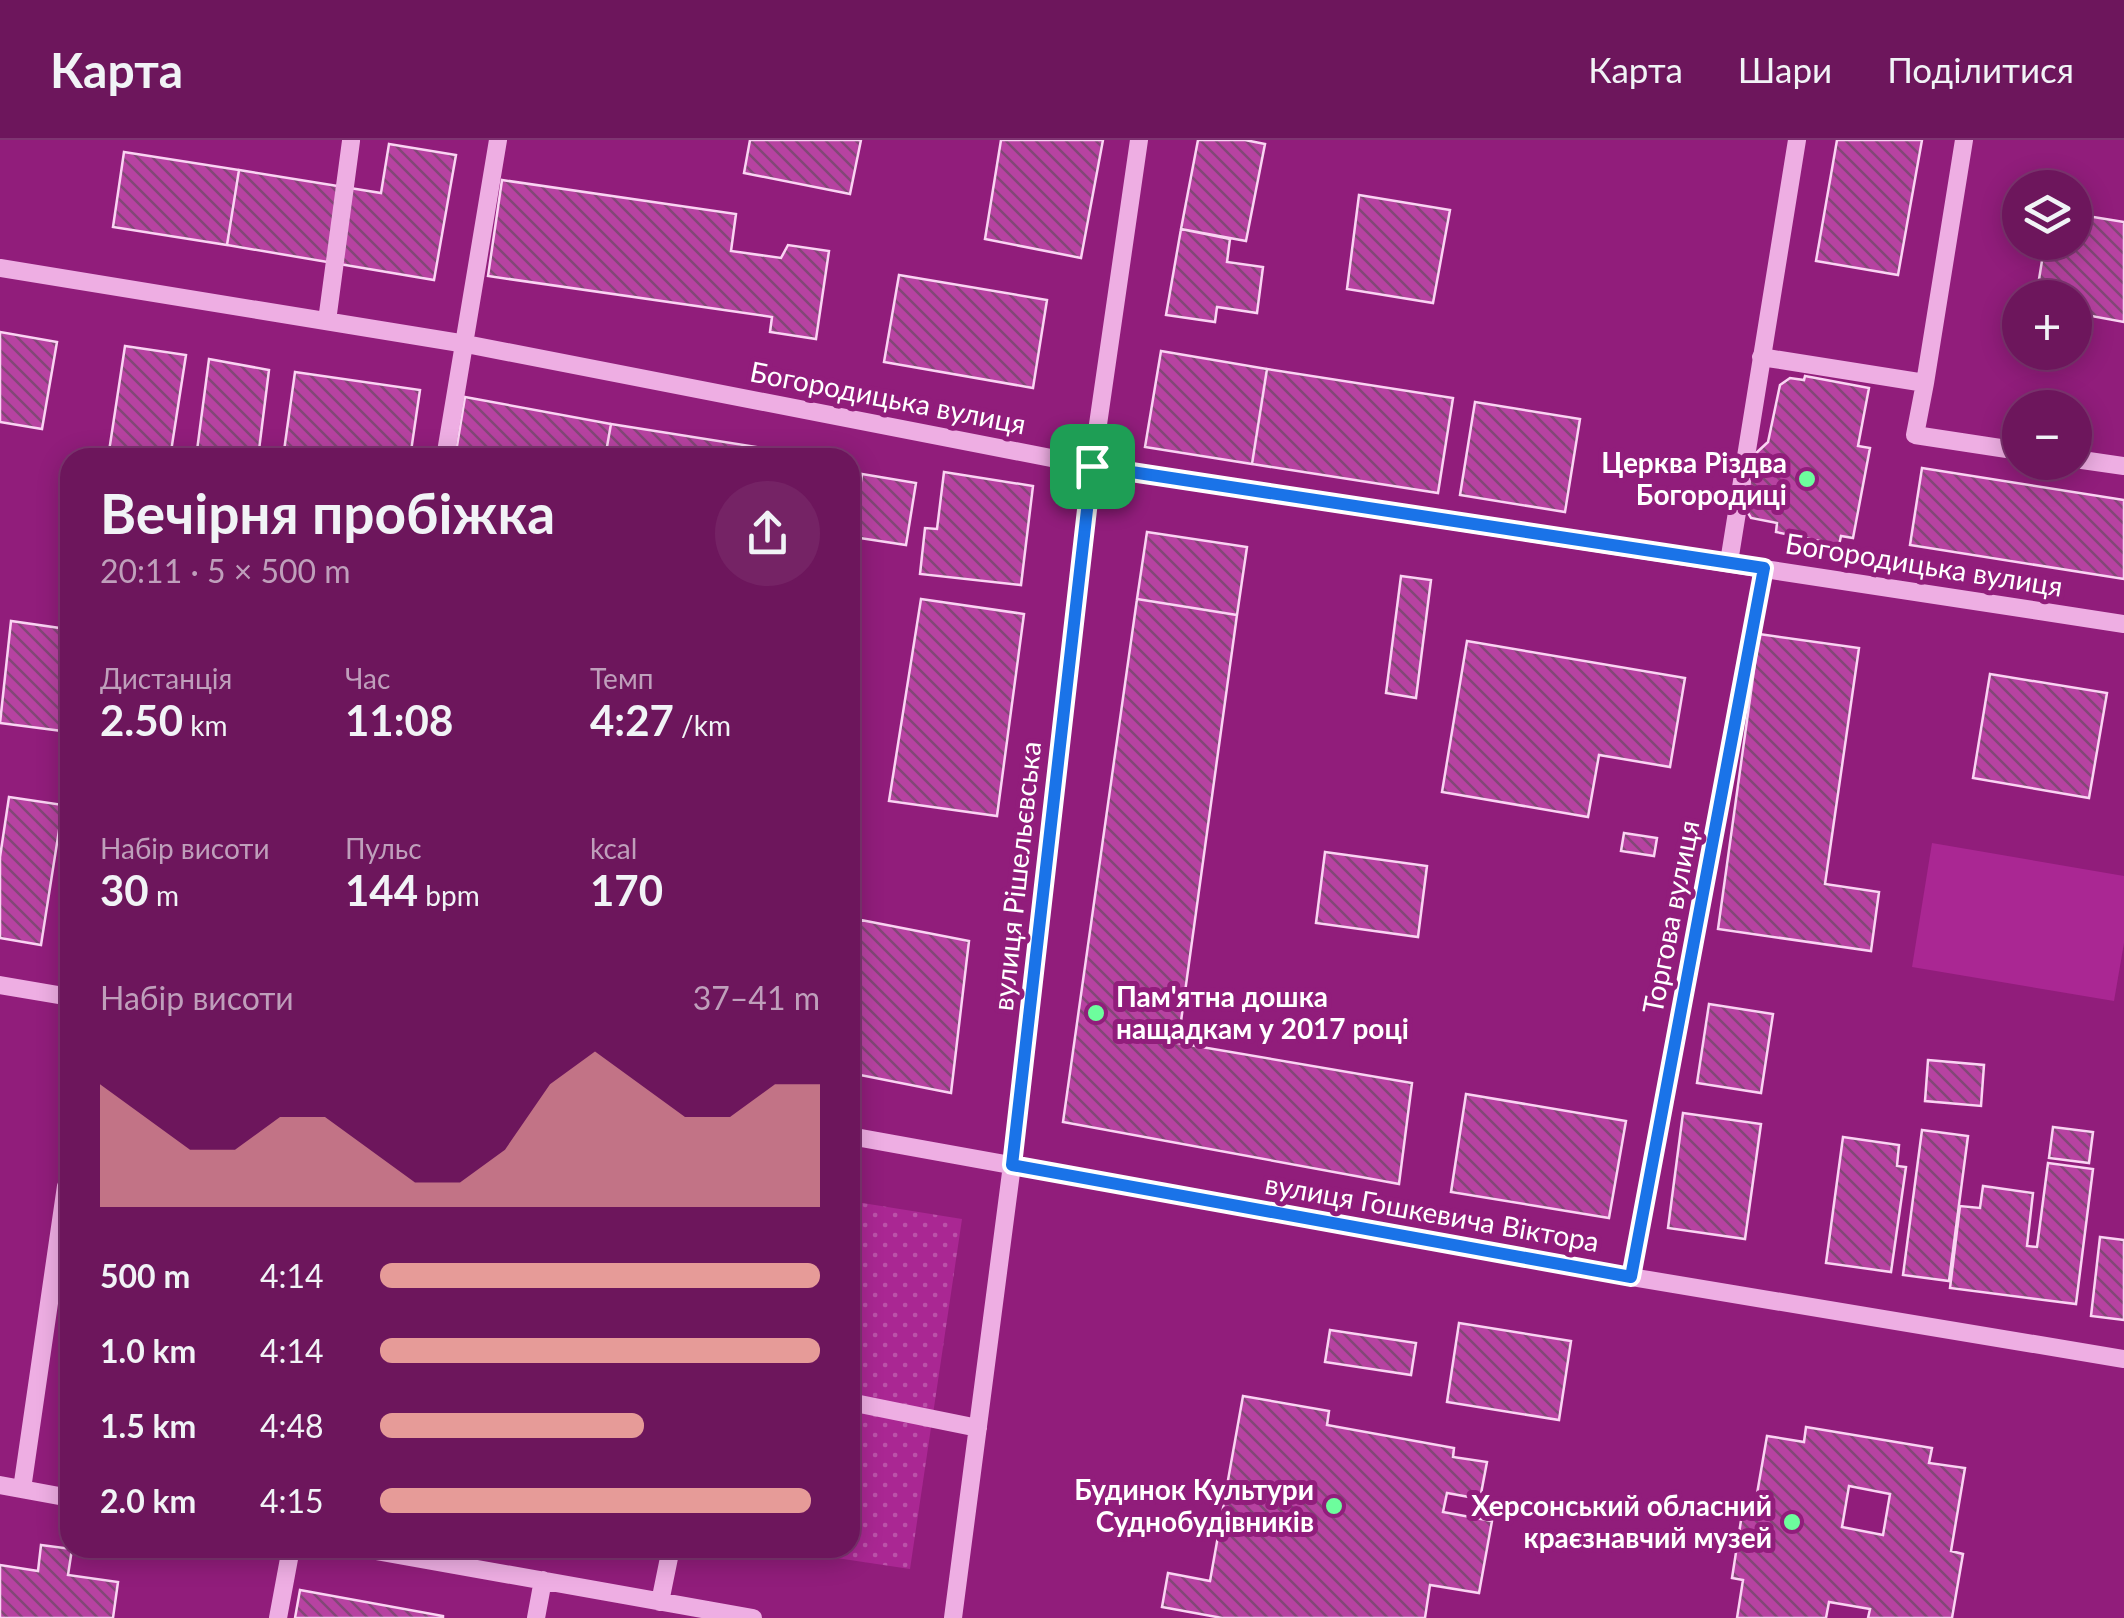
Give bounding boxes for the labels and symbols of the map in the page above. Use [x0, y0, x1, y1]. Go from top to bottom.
street label: Богородицька вулиця [747, 354, 1029, 440]
pin [1050, 424, 1135, 509]
place label: Церква Різдва Богородиці [1601, 445, 1787, 511]
marker: Церква Різдва Богородиці [1796, 468, 1818, 490]
street label: Богородицька вулиця [1783, 525, 2065, 603]
street label: вулиця Рішельєвська [985, 739, 1047, 1012]
street label: Торгова вулиця [1635, 817, 1705, 1016]
place label: Пам'ятна дошка нащадкам у 2017 році [1116, 979, 1409, 1045]
marker: Пам'ятна дошка нащадкам у 2017 році [1085, 1002, 1107, 1024]
street label: вулиця Гошкевича Віктора [1263, 1166, 1602, 1258]
place label: Будинок Культури Суднобудівників [1074, 1472, 1314, 1538]
place label: Херсонський обласний краєзнавчий музей [1471, 1488, 1772, 1554]
marker: Будинок Культури Суднобудівників [1323, 1495, 1345, 1517]
marker: Херсонський обласний краєзнавчий музей [1781, 1511, 1803, 1533]

